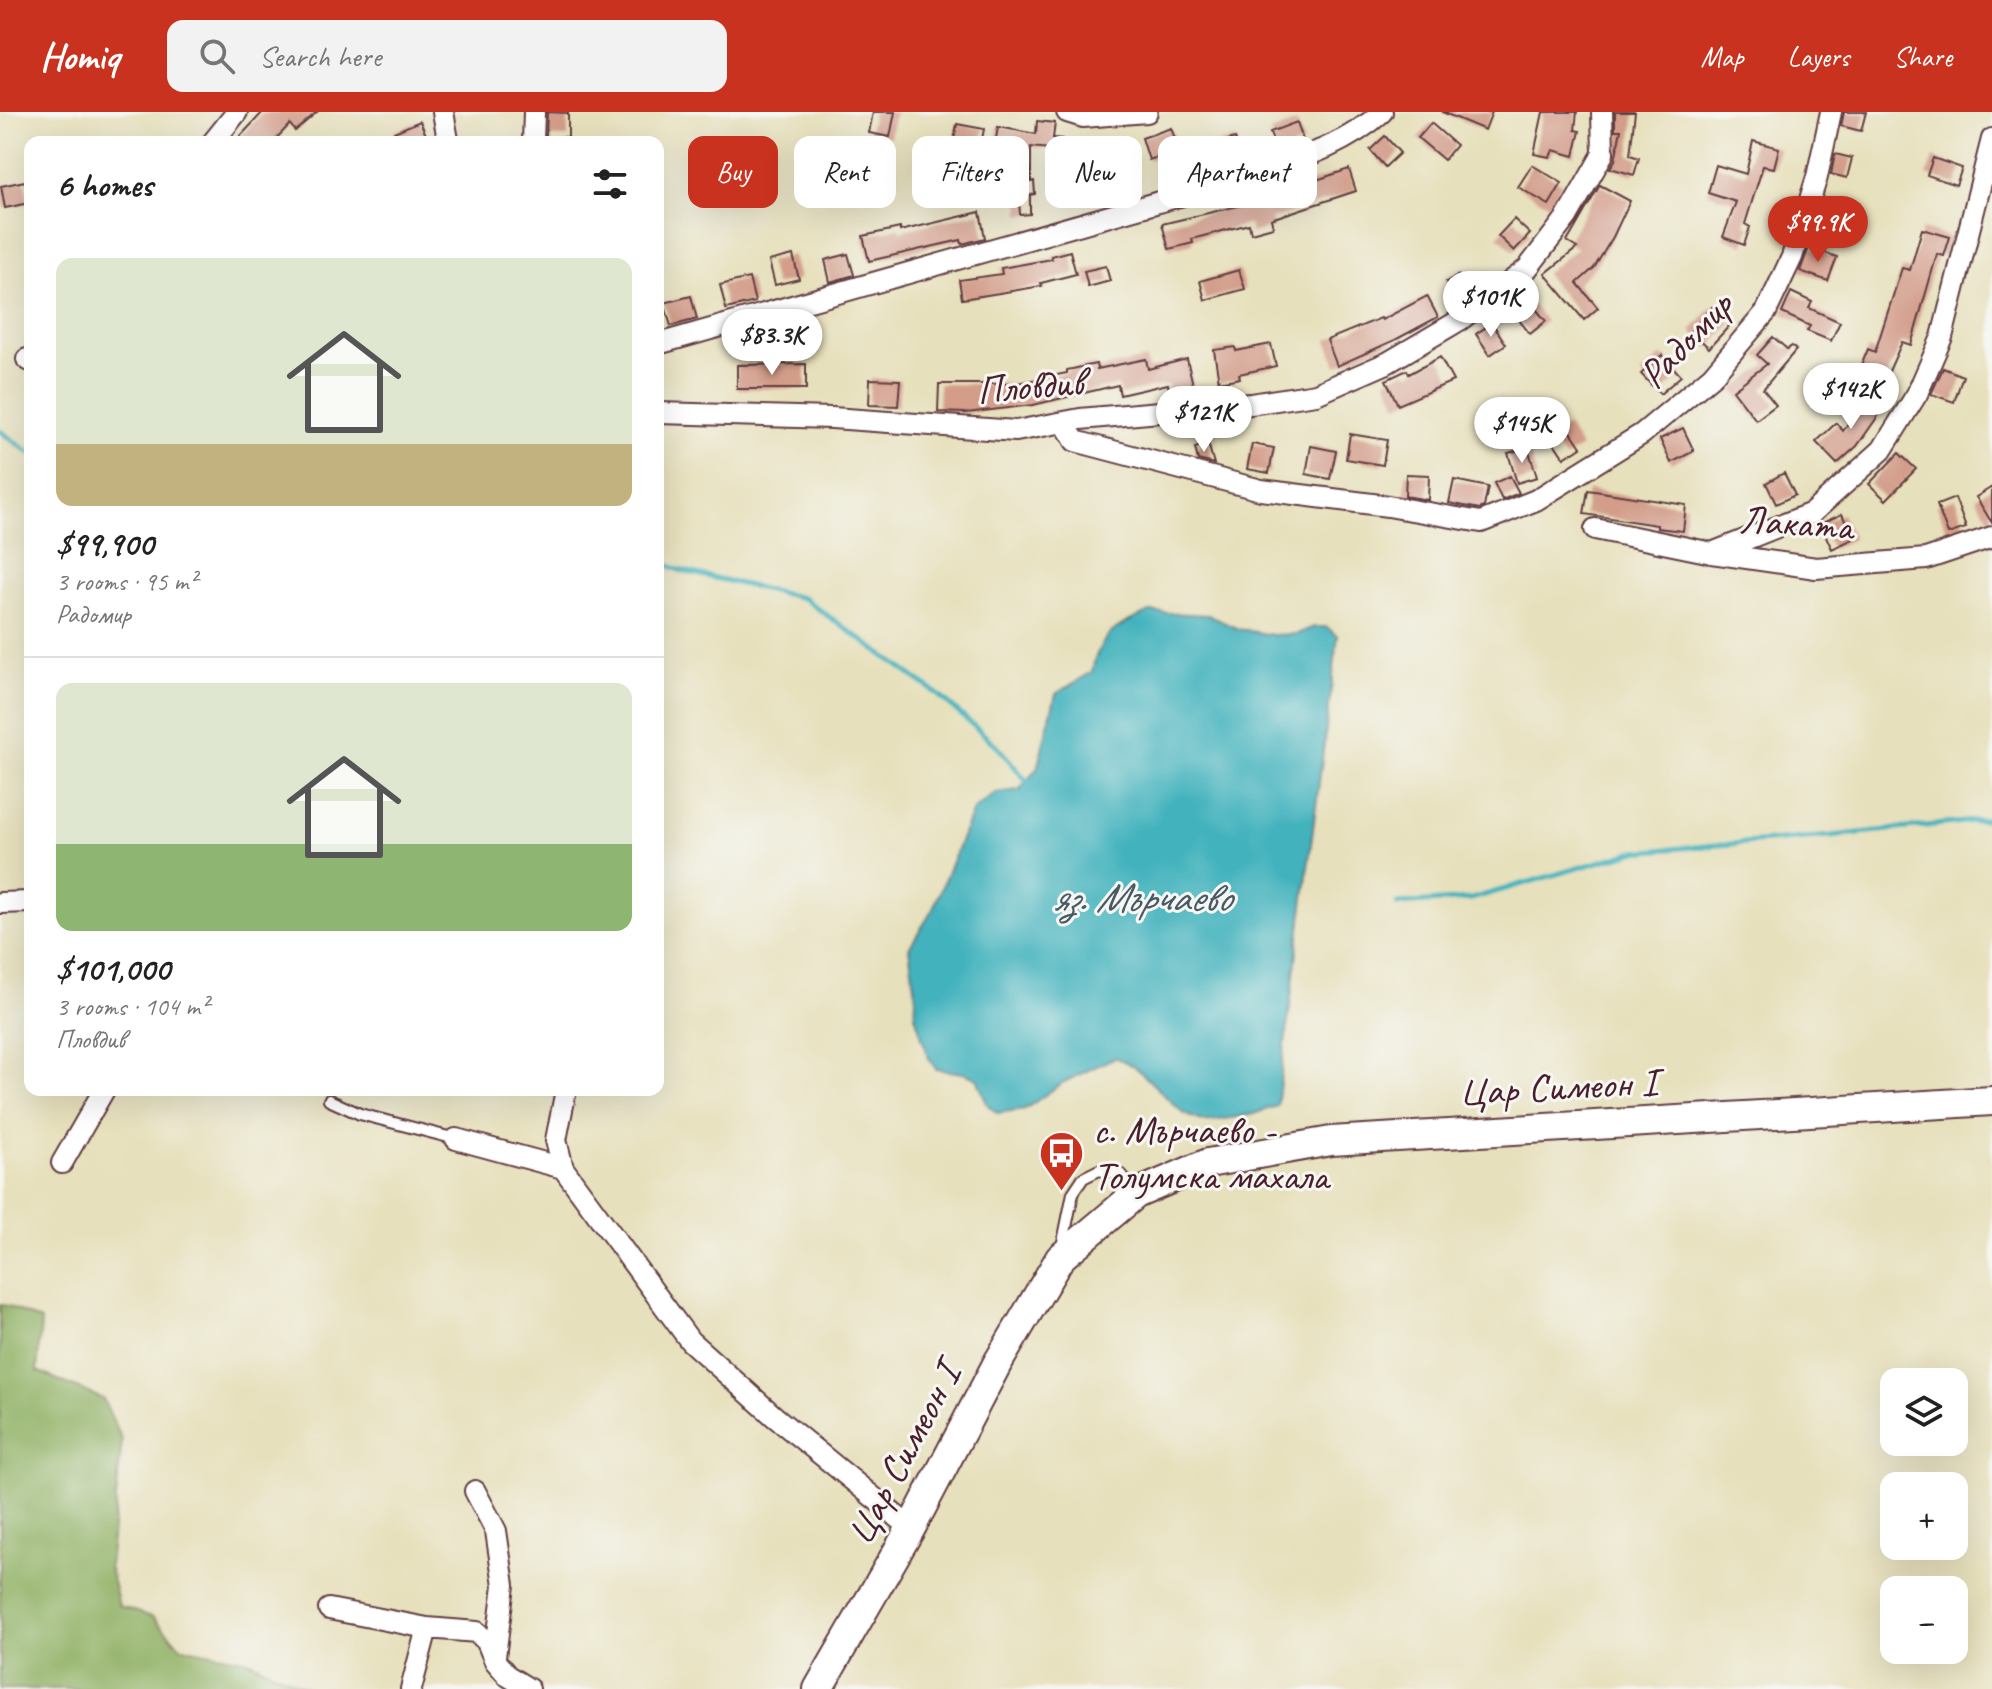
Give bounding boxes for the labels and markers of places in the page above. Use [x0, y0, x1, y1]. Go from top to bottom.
pin: $99.9K [1753, 196, 1883, 264]
pin: $101K [1435, 271, 1547, 339]
pin: $83.3K [707, 309, 837, 377]
pin: $142K [1795, 363, 1907, 431]
pin: $121K [1148, 386, 1260, 454]
pin: $145K [1466, 397, 1578, 465]
place label: с. Мърчаево - Толумска махала [1093, 1105, 1332, 1201]
bus stop icon: с. Мърчаево - Толумска махала [1038, 1129, 1086, 1192]

